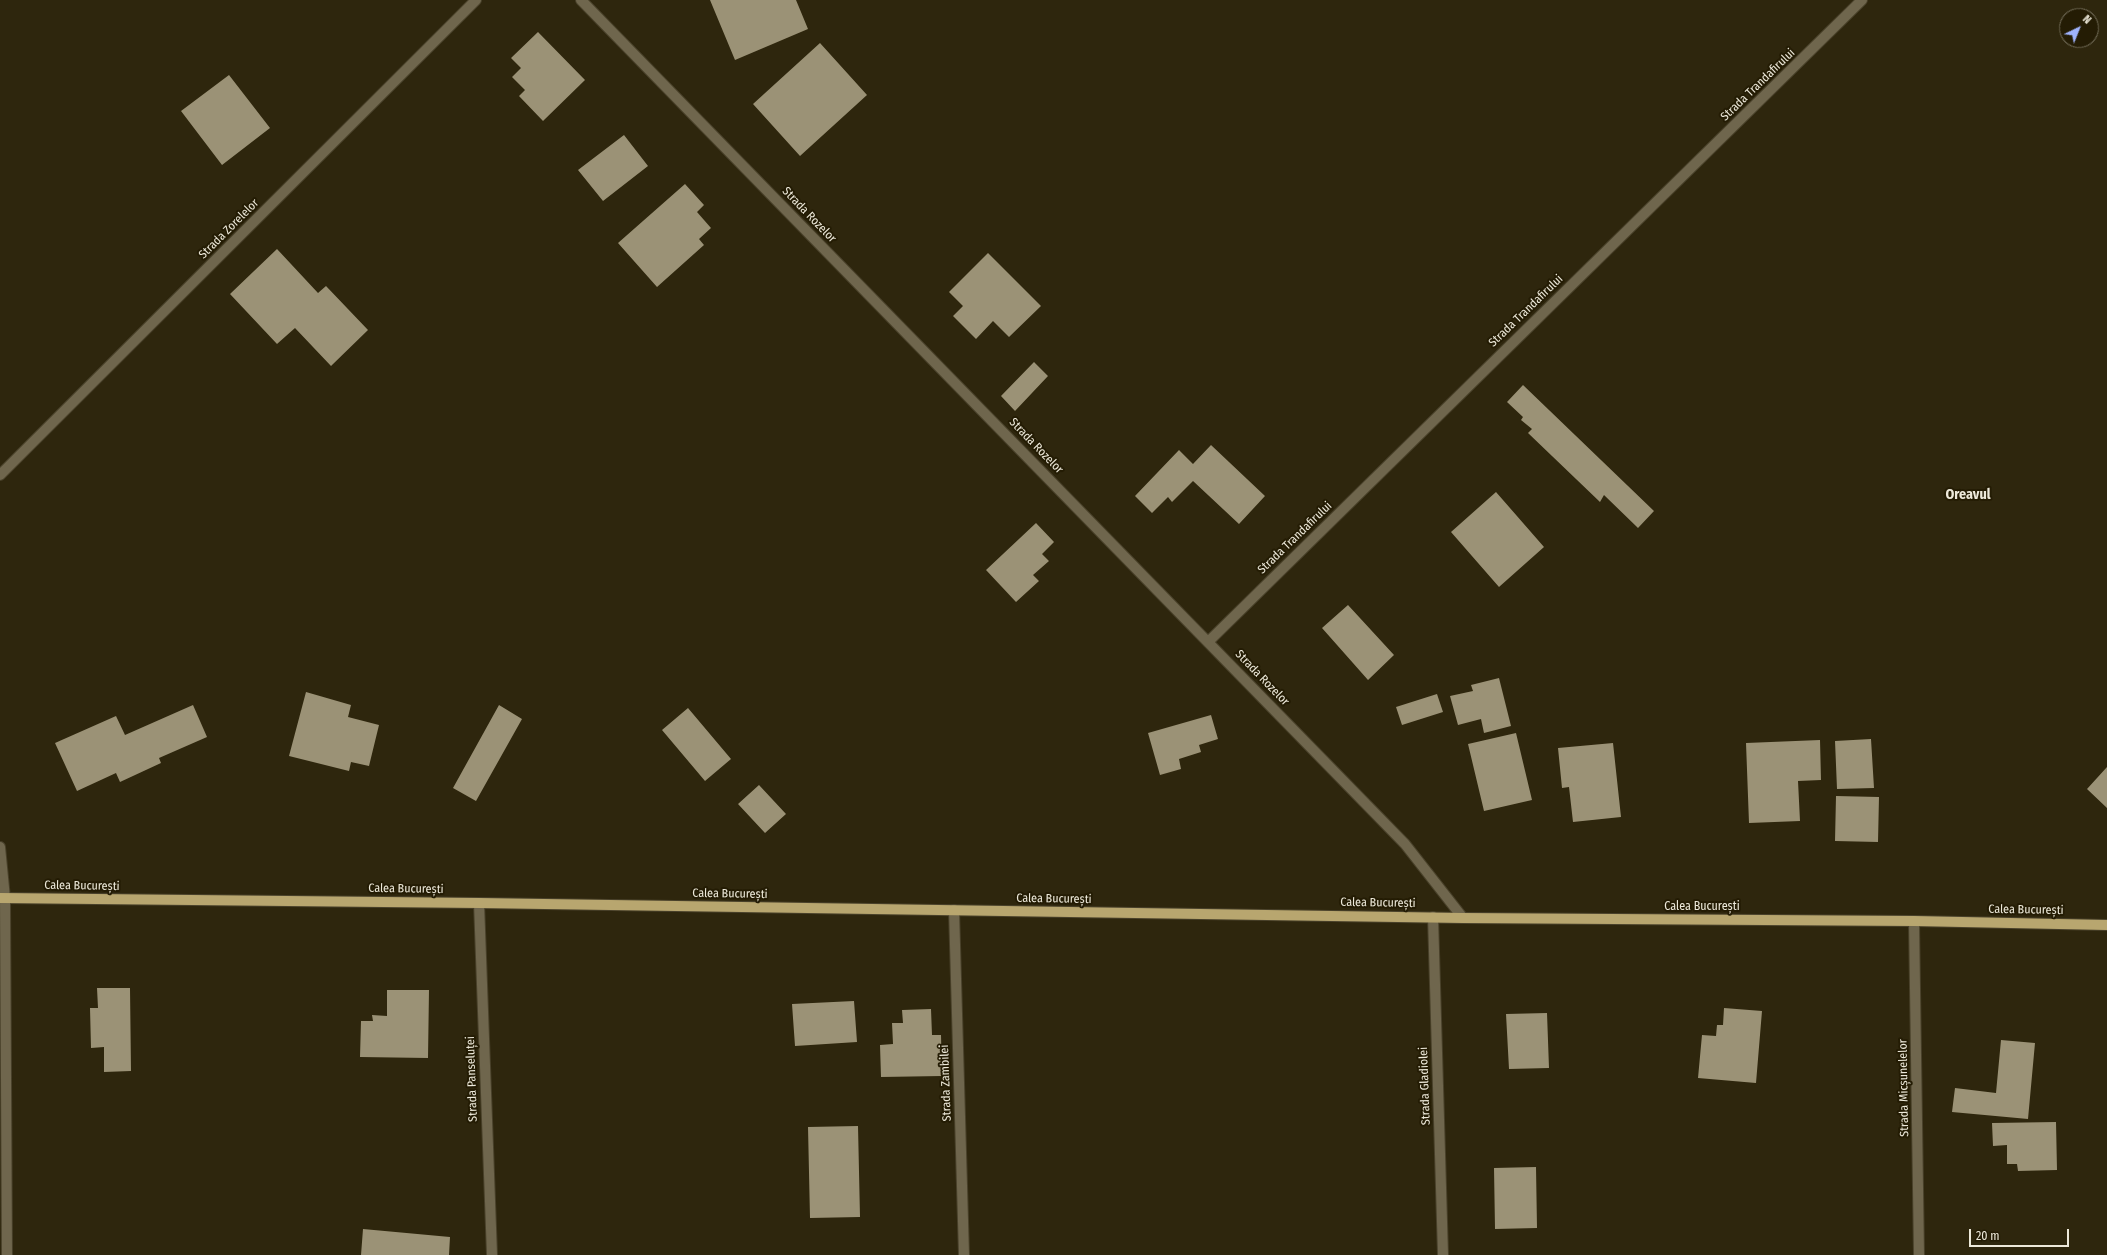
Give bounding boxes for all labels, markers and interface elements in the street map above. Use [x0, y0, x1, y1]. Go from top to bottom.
north arrow [2059, 8, 2099, 48]
text: N [2080, 13, 2094, 27]
street label: Strada Trandafirului [1718, 46, 1798, 124]
street label: Strada Rozelor [779, 184, 839, 246]
street label: Strada Zorelelor [196, 196, 262, 262]
street label: Strada Trandafirului [1486, 272, 1566, 350]
street label: Strada Rozelor [1006, 415, 1066, 477]
district label: Oreavul [1946, 487, 1990, 503]
street label: Strada Trandafirului [1255, 499, 1335, 577]
street label: Strada Rozelor [1232, 647, 1292, 709]
street label: Calea București [44, 878, 120, 894]
street label: Calea București [368, 881, 444, 897]
street label: Calea București [692, 886, 768, 902]
street label: Calea București [1016, 891, 1092, 907]
street label: Calea București [1340, 895, 1416, 911]
street label: Calea București [1664, 900, 1740, 914]
street label: Calea București [1988, 902, 2064, 918]
street label: Strada Panseluței [463, 1036, 481, 1122]
street label: Strada Micșunelelor [1896, 1039, 1912, 1137]
street label: Strada Zambilei [937, 1044, 955, 1122]
street label: Strada Gladiolei [1416, 1047, 1434, 1125]
scale bar [1971, 1221, 2071, 1247]
text: 20 m [1976, 1229, 2000, 1243]

